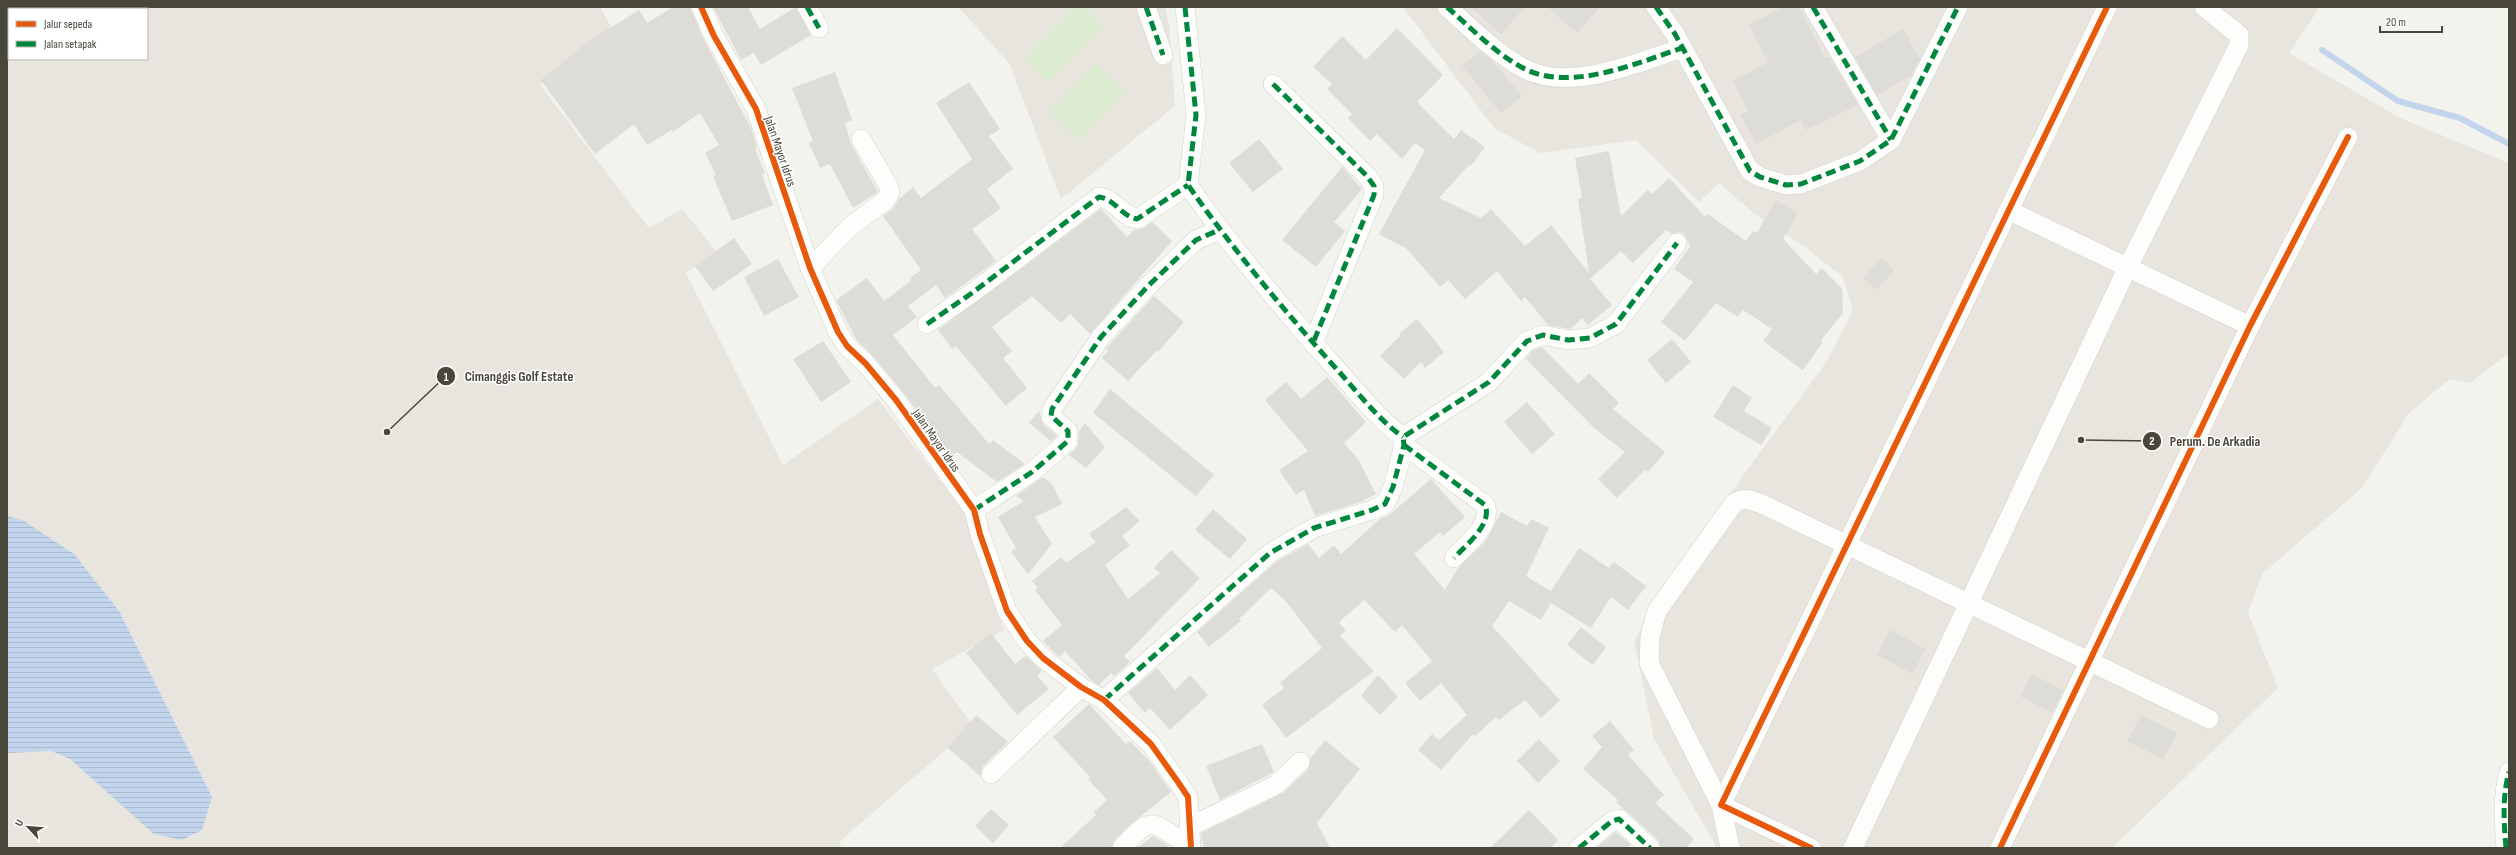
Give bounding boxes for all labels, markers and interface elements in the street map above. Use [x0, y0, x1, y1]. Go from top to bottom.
legend [8, 8, 148, 60]
scale bar [2380, 8, 2442, 34]
text: 20 m [2386, 15, 2406, 30]
text: Jalur sepeda [43, 17, 93, 32]
text: Jalan setapak [43, 37, 97, 52]
street label: Jalan Mayor Idrus [760, 113, 800, 189]
callout: Cimanggis Golf Estate [436, 363, 581, 389]
text: Cimanggis Golf Estate [465, 368, 573, 385]
text: 1 [444, 370, 449, 385]
street label: Jalan Mayor Idrus [908, 405, 964, 475]
callout: Perum. De Arkadia [2142, 428, 2268, 454]
text: Perum. De Arkadia [2170, 433, 2260, 450]
text: 2 [2149, 434, 2155, 449]
north arrow [8, 807, 48, 847]
text: U [12, 817, 27, 828]

